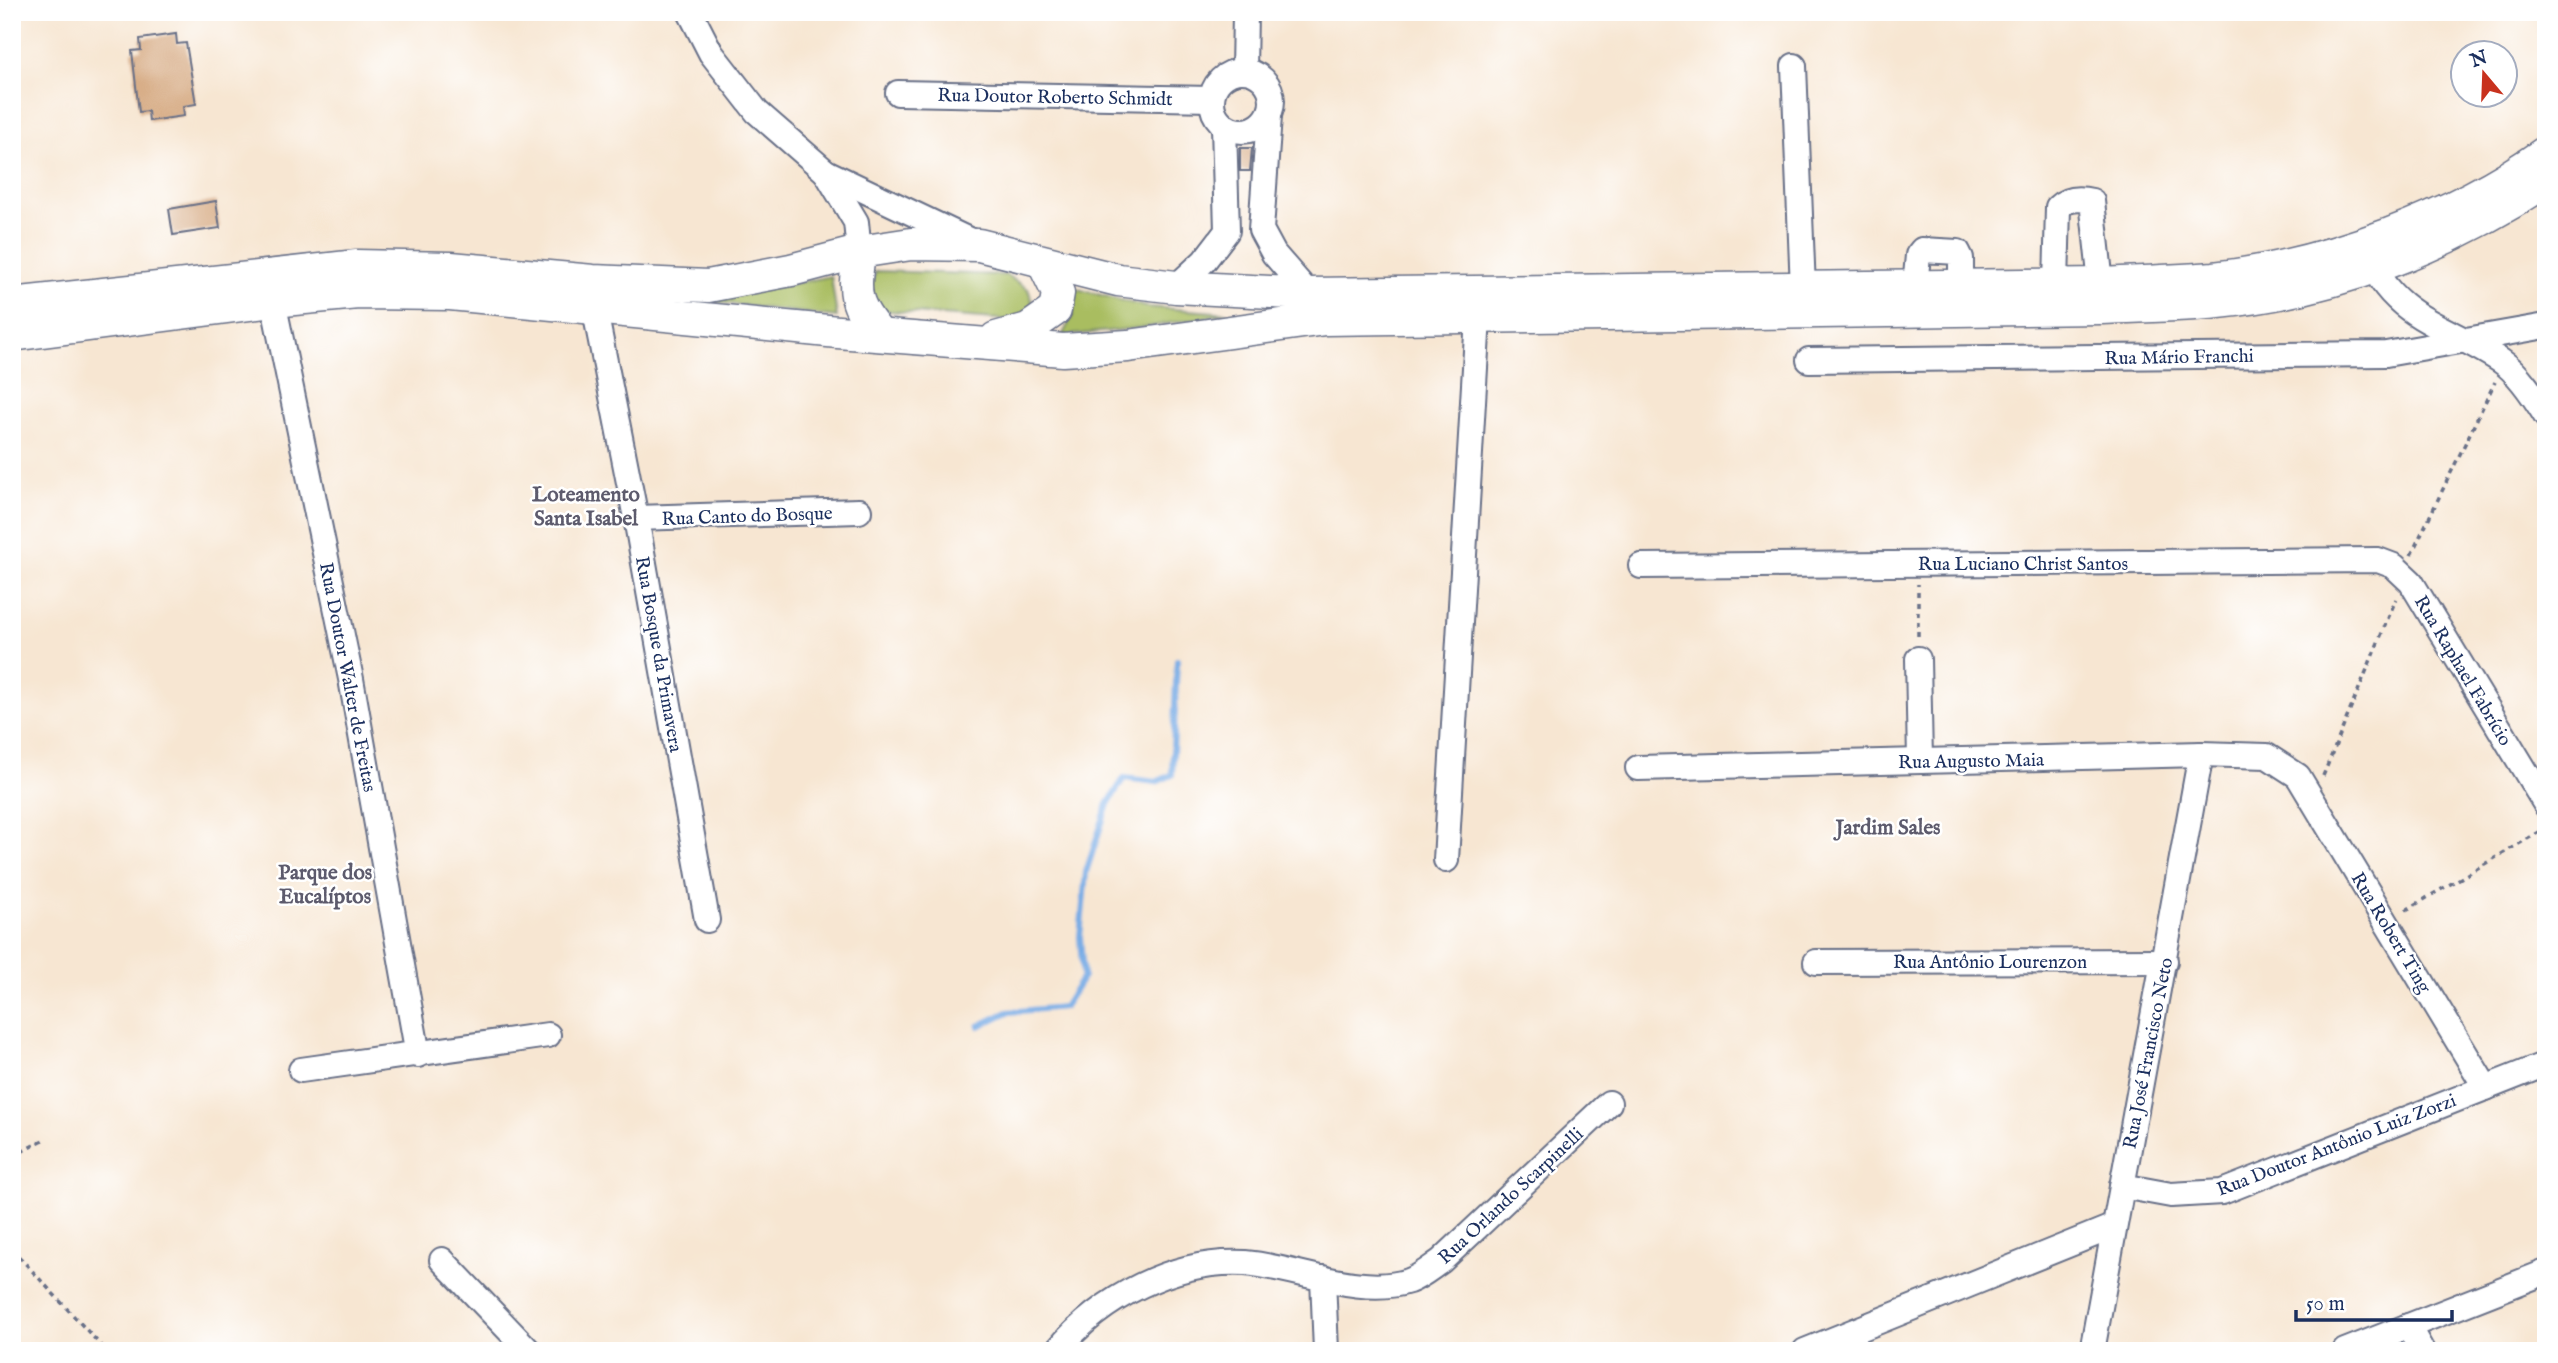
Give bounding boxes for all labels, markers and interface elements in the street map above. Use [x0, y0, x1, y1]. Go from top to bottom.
north arrow [2450, 38, 2520, 108]
text: N [2466, 46, 2491, 74]
street label: Rua Doutor Roberto Schmidt [937, 84, 1173, 112]
street label: Rua Mário Franchi [2104, 345, 2254, 371]
district label: Loteamento Santa Isabel [532, 482, 641, 533]
street label: Rua Canto do Bosque [661, 502, 833, 532]
street label: Rua Luciano Christ Santos [1918, 553, 2128, 577]
street label: Rua Bosque da Primavera [629, 554, 687, 755]
street label: Rua Doutor Walter de Freitas [313, 561, 381, 794]
street label: Rua Raphael Fabrício [2408, 591, 2517, 751]
street label: Rua Augusto Maia [1898, 749, 2045, 775]
district label: Jardim Sales [1833, 815, 1940, 842]
district label: Parque dos Eucalíptos [278, 860, 372, 911]
street label: Rua Robert Ting [2345, 868, 2436, 999]
street label: Rua Antônio Lourenzon [1893, 951, 2087, 975]
street label: Rua José Francisco Neto [2119, 956, 2179, 1151]
street label: Rua Doutor Antônio Luiz Zorzi [2214, 1089, 2460, 1203]
street label: Rua Orlando Scarpinelli [1434, 1123, 1589, 1270]
scale bar [2296, 1279, 2451, 1323]
text: 50 m [2306, 1291, 2345, 1318]

